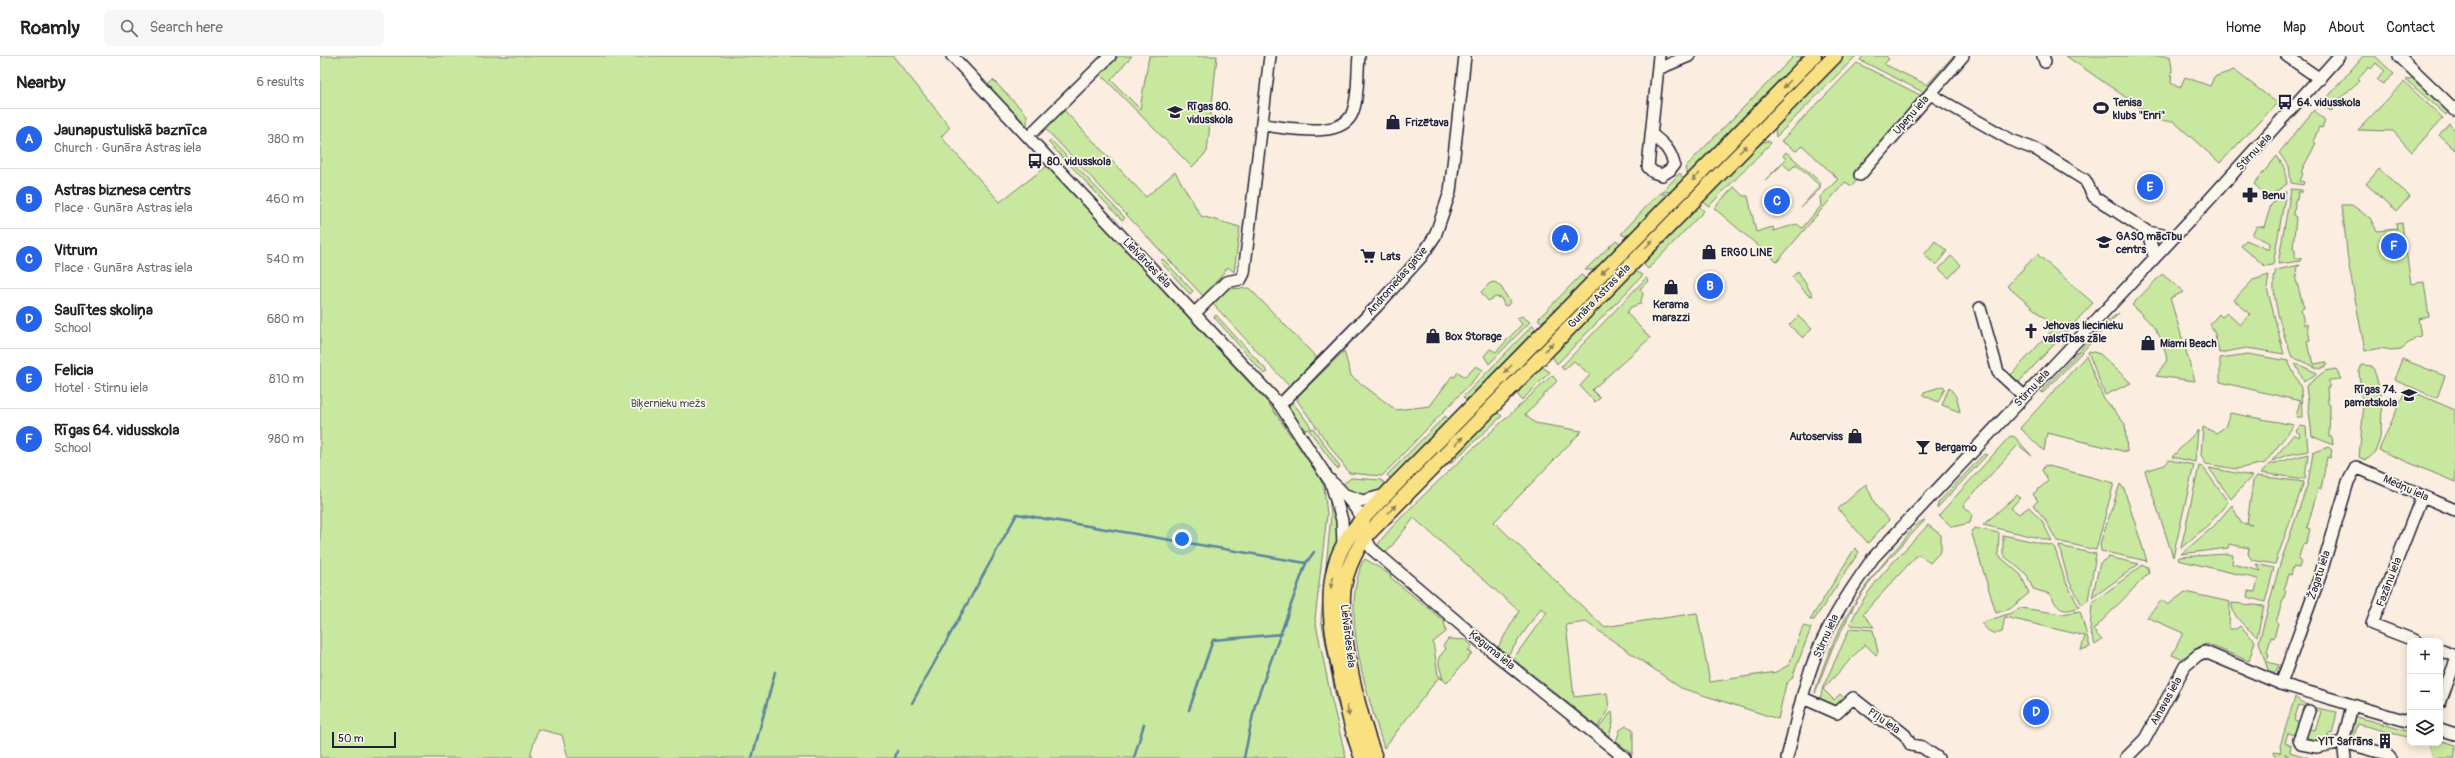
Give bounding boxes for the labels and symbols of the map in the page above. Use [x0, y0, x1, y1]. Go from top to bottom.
one-way arrow [1782, 79, 1792, 89]
street label: Upeņu iela [1891, 93, 1931, 137]
bus stop icon: 64. vidusskola [2276, 93, 2294, 111]
place label: Tenisa klubs "Enri" [2112, 96, 2165, 122]
place label: 64. vidusskola [2297, 96, 2360, 109]
sports icon: Tenisa klubs "Enri" [2092, 99, 2110, 117]
place label: Rīgas 80. vidusskola [1186, 100, 1233, 126]
school or university icon: Rīgas 80. vidusskola [1166, 103, 1184, 121]
shop icon: Frizētava [1384, 113, 1402, 131]
place label: Frizētava [1405, 116, 1449, 129]
street label: Stirnu iela [2234, 131, 2274, 173]
one-way arrow [1738, 144, 1747, 154]
bus stop icon: 80. vidusskola [1026, 152, 1044, 170]
place label: 80. vidusskola [1047, 155, 1111, 168]
one-way arrow [1691, 172, 1701, 182]
pin: E [2137, 172, 2163, 202]
pin: C [1764, 186, 1790, 216]
pharmacy icon: Benu [2241, 186, 2259, 204]
place label: Benu [2262, 189, 2286, 202]
pin: A [1552, 223, 1578, 253]
place label: GASO mācību centrs [2115, 230, 2183, 256]
pin: F [2381, 231, 2407, 261]
school or university icon: GASO mācību centrs [2095, 233, 2113, 251]
street label: Lielvārdes iela [1120, 236, 1174, 290]
one-way arrow [1645, 239, 1654, 249]
shop icon: ERGO LINE [1700, 243, 1718, 261]
street label: Andromedas gatve [1364, 244, 1431, 318]
place label: ERGO LINE [1721, 246, 1772, 259]
supermarket icon: Lats [1359, 247, 1377, 265]
place label: Lats [1380, 250, 1400, 263]
street label: Gunāra Astras iela [1565, 261, 1633, 331]
one-way arrow [1600, 265, 1610, 275]
pin: B [1697, 271, 1723, 301]
shop icon: Kerama marazzi [1662, 278, 1680, 296]
place label: Kerama marazzi [1652, 298, 1690, 324]
place label: Jehovas liecinieku valstības zāle [2042, 319, 2124, 345]
church icon: Jehovas liecinieku valstības zāle [2022, 322, 2040, 340]
shop icon: Box Storage [1424, 327, 1442, 345]
place label: Box Storage [1445, 330, 1502, 343]
shop icon: Miami Beach [2139, 334, 2157, 352]
place label: Miami Beach [2160, 337, 2217, 350]
one-way arrow [1544, 342, 1554, 352]
one-way arrow [1503, 364, 1513, 374]
street label: Stirnu iela [2012, 367, 2052, 409]
place label: Rīgas 74. pamatskola [2345, 383, 2397, 409]
school or university icon: Rīgas 74. pamatskola [2400, 386, 2418, 404]
park label: Biķernieku mežs [631, 397, 705, 410]
shop icon: Autoserviss [1846, 427, 1864, 445]
place label: Autoserviss [1789, 430, 1843, 443]
one-way arrow [1454, 436, 1463, 446]
bar icon: Bergamo [1914, 438, 1932, 456]
place label: Bergamo [1935, 441, 1977, 454]
street label: Medņu iela [2381, 472, 2431, 504]
one-way arrow [1388, 504, 1397, 514]
your location [1172, 529, 1192, 549]
street label: Žagatu iela [2305, 549, 2333, 601]
street label: Fazānu iela [2374, 556, 2404, 608]
one-way arrow [1329, 577, 1335, 589]
street label: Lielvārdes iela [1338, 604, 1358, 668]
street label: Stirnu iela [1811, 612, 1841, 660]
street label: Ķeguma iela [1466, 628, 1518, 672]
street label: Ainavas iela [2148, 675, 2184, 727]
pin: D [2023, 697, 2049, 727]
one-way arrow [1346, 705, 1352, 717]
street label: Pīļu iela [1865, 706, 1903, 736]
scale bar [332, 730, 396, 749]
building icon: YIT Safrāns [2376, 732, 2394, 750]
place label: YIT Safrāns [2317, 735, 2373, 748]

